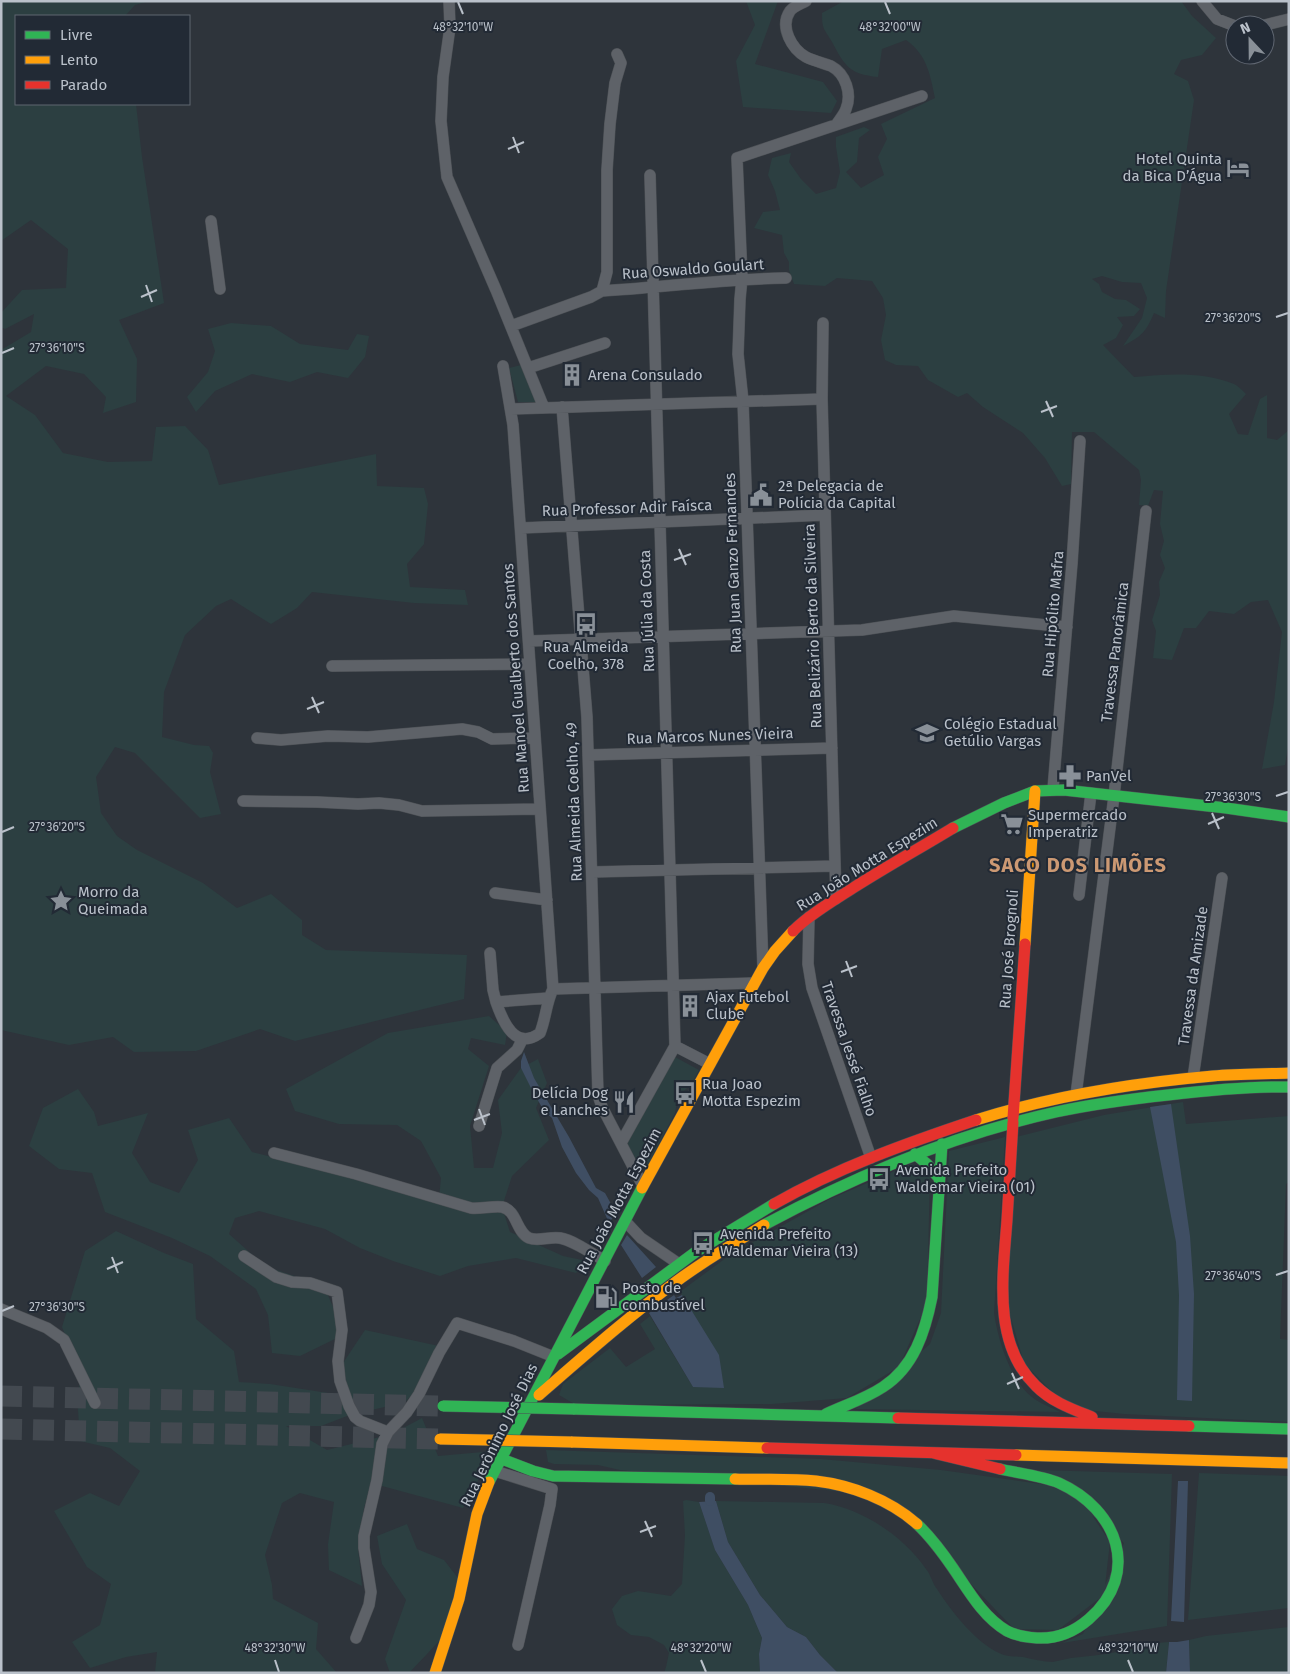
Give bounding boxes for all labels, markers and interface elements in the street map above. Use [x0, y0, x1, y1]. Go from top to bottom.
legend [15, 15, 190, 105]
north arrow [1225, 15, 1275, 65]
text: N [1238, 19, 1253, 38]
text: 48°32'10"W [433, 20, 493, 34]
text: 48°32'00"W [859, 20, 921, 34]
text: Livre [60, 26, 93, 44]
text: Lento [60, 51, 98, 69]
text: Parado [60, 76, 107, 94]
place label: Hotel Quinta da Bica D’Água [1123, 150, 1222, 185]
hotel icon: Hotel Quinta da Bica D’Água [1225, 155, 1251, 181]
street label: Rua Oswaldo Goulart [621, 255, 765, 283]
text: 27°36'20"S [1205, 311, 1262, 325]
text: 27°36'10"S [29, 341, 85, 355]
building icon: Arena Consulado [559, 362, 585, 388]
place label: Arena Consulado [588, 366, 703, 384]
street label: Rua Juan Ganzo Fernandes [721, 473, 745, 653]
place label: 2ª Delegacia de Polícia da Capital [778, 477, 896, 512]
public building icon: 2ª Delegacia de Polícia da Capital [748, 482, 774, 508]
street label: Rua Professor Adir Faísca [541, 496, 713, 520]
street label: Rua Belizário Berto da Silveira [800, 523, 826, 729]
street label: Rua Júlia da Costa [636, 549, 658, 673]
street label: Rua Hipólito Mafra [1039, 550, 1067, 678]
street label: Rua Manoel Gualberto dos Santos [499, 563, 533, 793]
street label: Travessa Panorâmica [1097, 581, 1133, 723]
bus stop icon: Rua Almeida Coelho, 378 [573, 611, 599, 637]
place label: Rua Almeida Coelho, 378 [543, 638, 629, 673]
place label: Colégio Estadual Getúlio Vargas [944, 715, 1057, 750]
school or university icon: Colégio Estadual Getúlio Vargas [914, 720, 940, 746]
street label: Rua Almeida Coelho, 49 [562, 722, 586, 882]
street label: Rua Marcos Nunes Vieira [626, 724, 794, 748]
pharmacy icon: PanVel [1057, 763, 1083, 789]
place label: PanVel [1086, 767, 1132, 785]
text: 27°36'30"S [1205, 790, 1262, 804]
place label: Supermercado Imperatriz [1028, 806, 1127, 841]
supermarket icon: Supermercado Imperatriz [999, 811, 1025, 837]
street label: Rua João Motta Espezim [793, 813, 941, 915]
text: 27°36'20"S [29, 820, 86, 834]
district label: SACO DOS LIMÕES [989, 853, 1167, 877]
place label: Morro da Queimada [78, 883, 148, 918]
place icon: Morro da Queimada [48, 888, 74, 914]
street label: Rua José Brognoli [996, 889, 1022, 1009]
street label: Travessa da Amizade [1174, 905, 1212, 1047]
street label: Travessa Jessé Fialho [817, 979, 881, 1119]
place label: Ajax Futebol Clube [706, 988, 790, 1023]
building icon: Ajax Futebol Clube [677, 993, 703, 1019]
place label: Rua Joao Motta Espezim [702, 1075, 801, 1110]
bus stop icon: Rua Joao Motta Espezim [672, 1080, 698, 1106]
place label: Delícia Dog e Lanches [532, 1084, 608, 1119]
restaurant icon: Delícia Dog e Lanches [611, 1089, 637, 1115]
street label: Rua João Motta Espezim [573, 1125, 665, 1277]
place label: Avenida Prefeito Waldemar Vieira (01) [896, 1161, 1035, 1196]
bus stop icon: Avenida Prefeito Waldemar Vieira (01) [866, 1166, 892, 1192]
place label: Avenida Prefeito Waldemar Vieira (13) [720, 1225, 858, 1260]
bus stop icon: Avenida Prefeito Waldemar Vieira (13) [690, 1230, 716, 1256]
text: 27°36'40"S [1205, 1269, 1262, 1283]
place label: Posto de combustível [622, 1279, 705, 1314]
fuel station icon: Posto de combustível [593, 1284, 619, 1310]
text: 27°36'30"S [29, 1300, 86, 1314]
street label: Rua Jerônimo José Dias [457, 1361, 541, 1509]
text: 48°32'30"W [245, 1641, 306, 1655]
text: 48°32'20"W [671, 1641, 732, 1655]
text: 48°32'10"W [1098, 1641, 1158, 1655]

